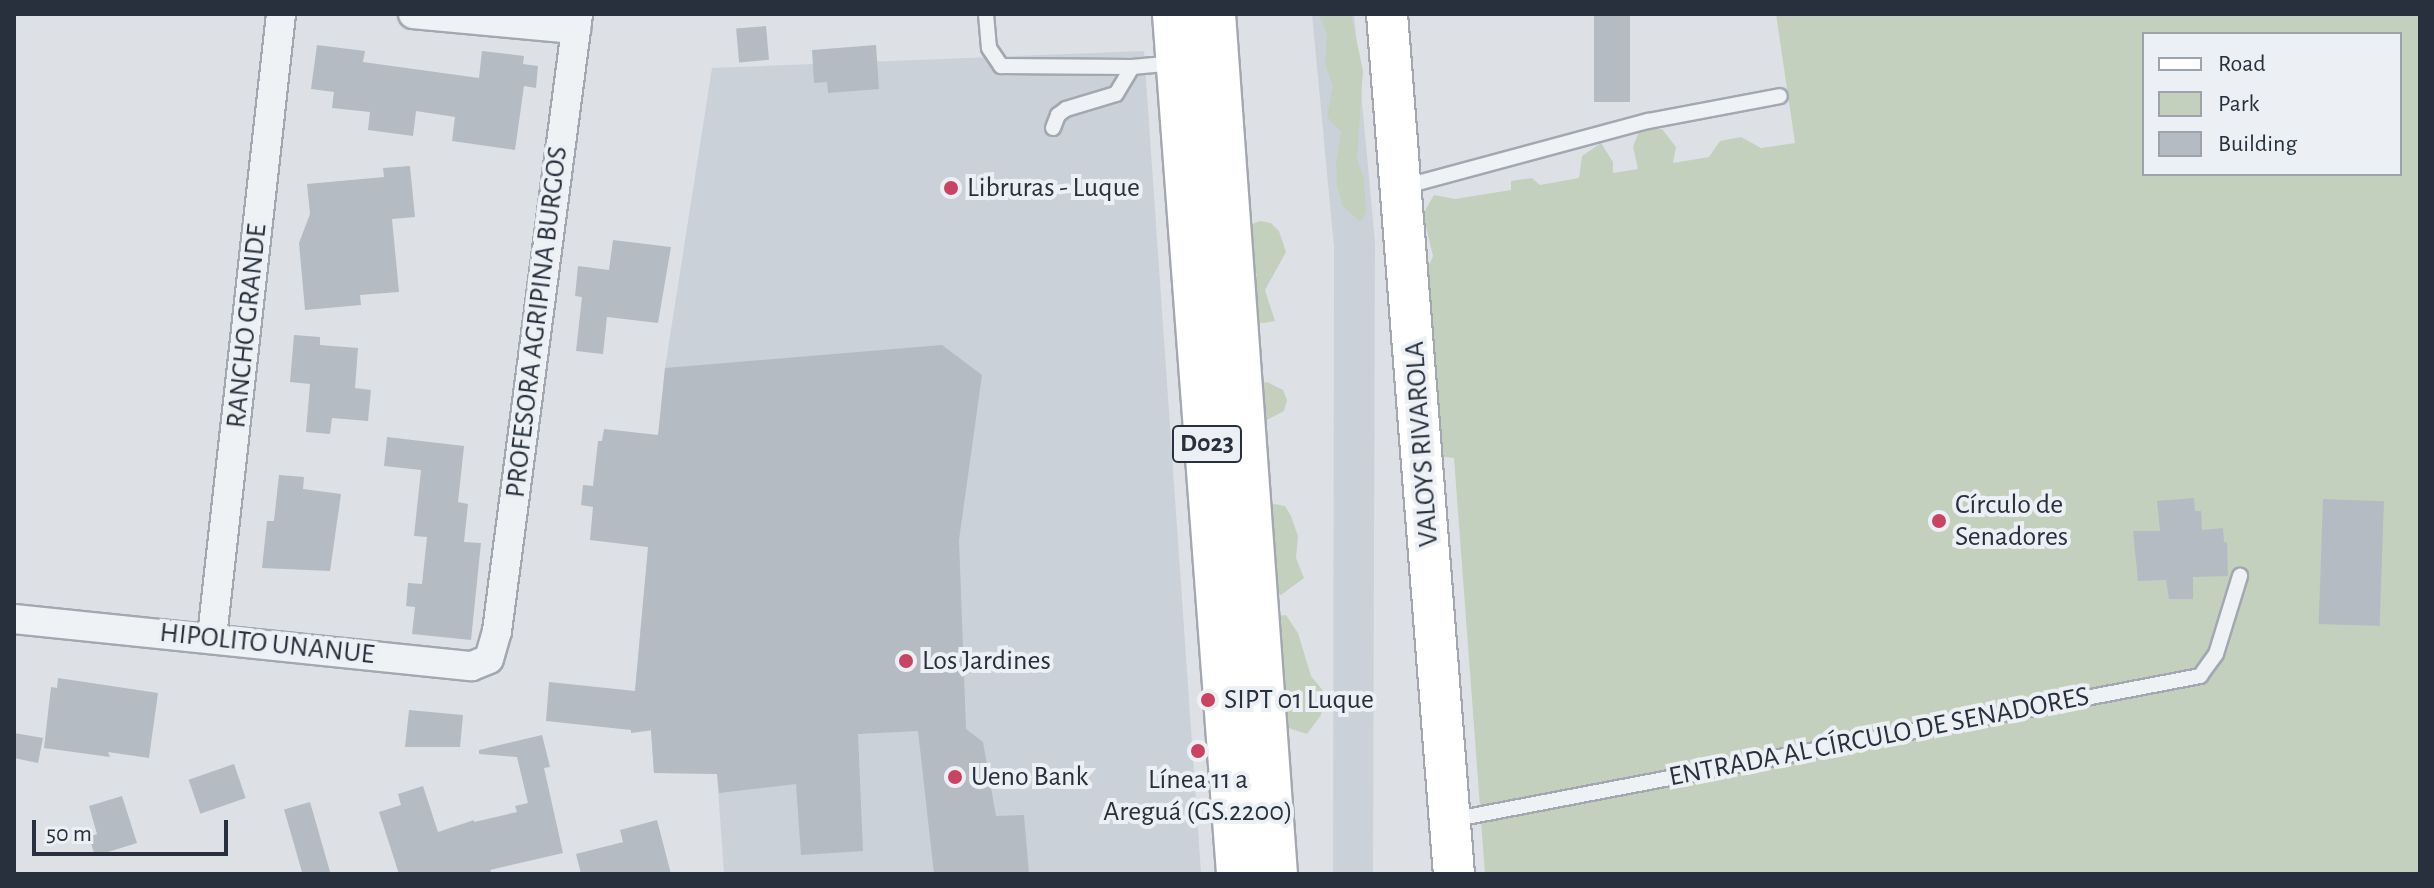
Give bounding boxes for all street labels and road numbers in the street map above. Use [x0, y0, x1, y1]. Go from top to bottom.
street label: PROFESORA AGRIPINA BURGOS [499, 144, 575, 500]
street label: RANCHO GRANDE [220, 222, 274, 430]
street label: VALOYS RIVAROLA [1398, 340, 1446, 548]
road number: D023 [1171, 422, 1243, 466]
street label: HIPOLITO UNANUE [158, 616, 376, 672]
street label: ENTRADA AL CÍRCULO DE SENADORES [1666, 680, 2092, 794]

